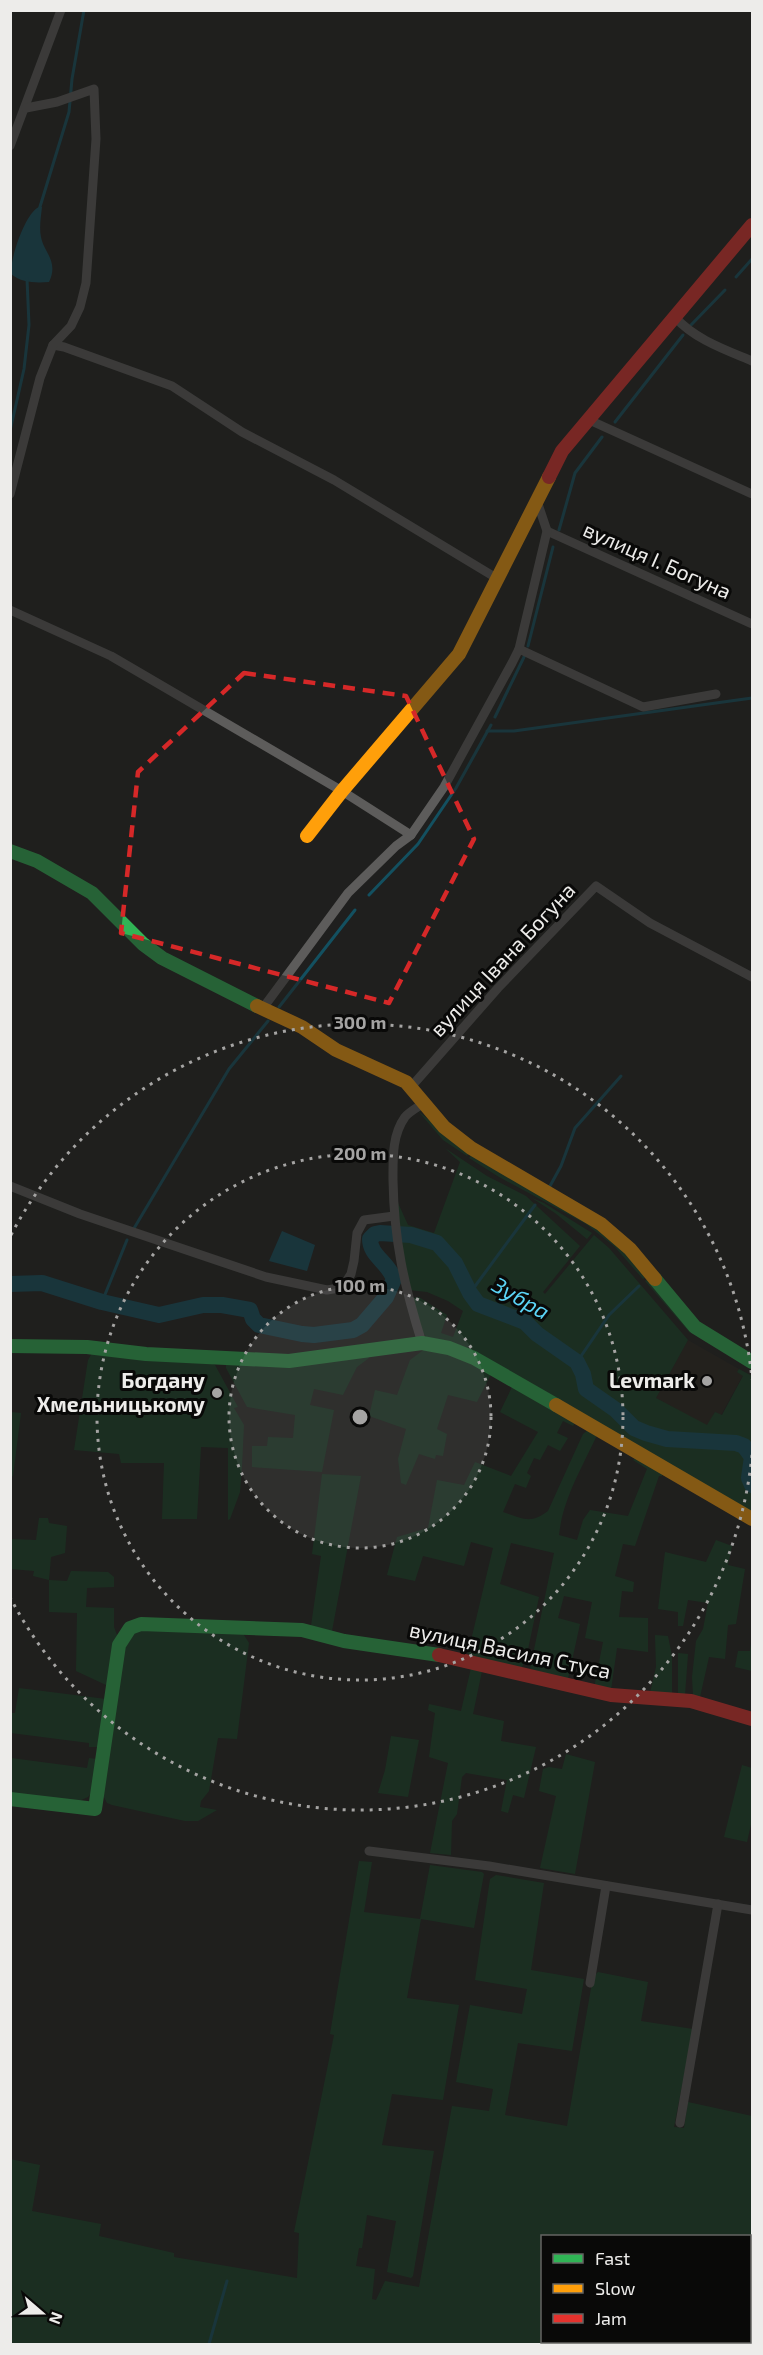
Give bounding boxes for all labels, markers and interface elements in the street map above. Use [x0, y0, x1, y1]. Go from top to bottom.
street label: вулиця І. Богуна [580, 516, 735, 604]
street label: вулиця Івана Богуна [424, 877, 580, 1042]
text: 300 m [334, 1011, 386, 1033]
text: 200 m [334, 1142, 386, 1164]
water label: Зубра [487, 1270, 555, 1324]
text: 100 m [335, 1274, 385, 1296]
place label: Богдану Хмельницькому [37, 1367, 205, 1416]
place label: Levmark [609, 1367, 695, 1392]
marker: Levmark [700, 1374, 714, 1388]
marker: Богдану Хмельницькому [210, 1386, 224, 1400]
centre of rings [350, 1407, 370, 1427]
street label: вулиця Василя Стуса [407, 1616, 613, 1684]
legend [541, 2235, 751, 2343]
text: Fast [595, 2247, 630, 2269]
text: Slow [595, 2277, 636, 2299]
north arrow [12, 2283, 72, 2343]
text: Jam [595, 2307, 627, 2329]
text: N [46, 2310, 67, 2327]

